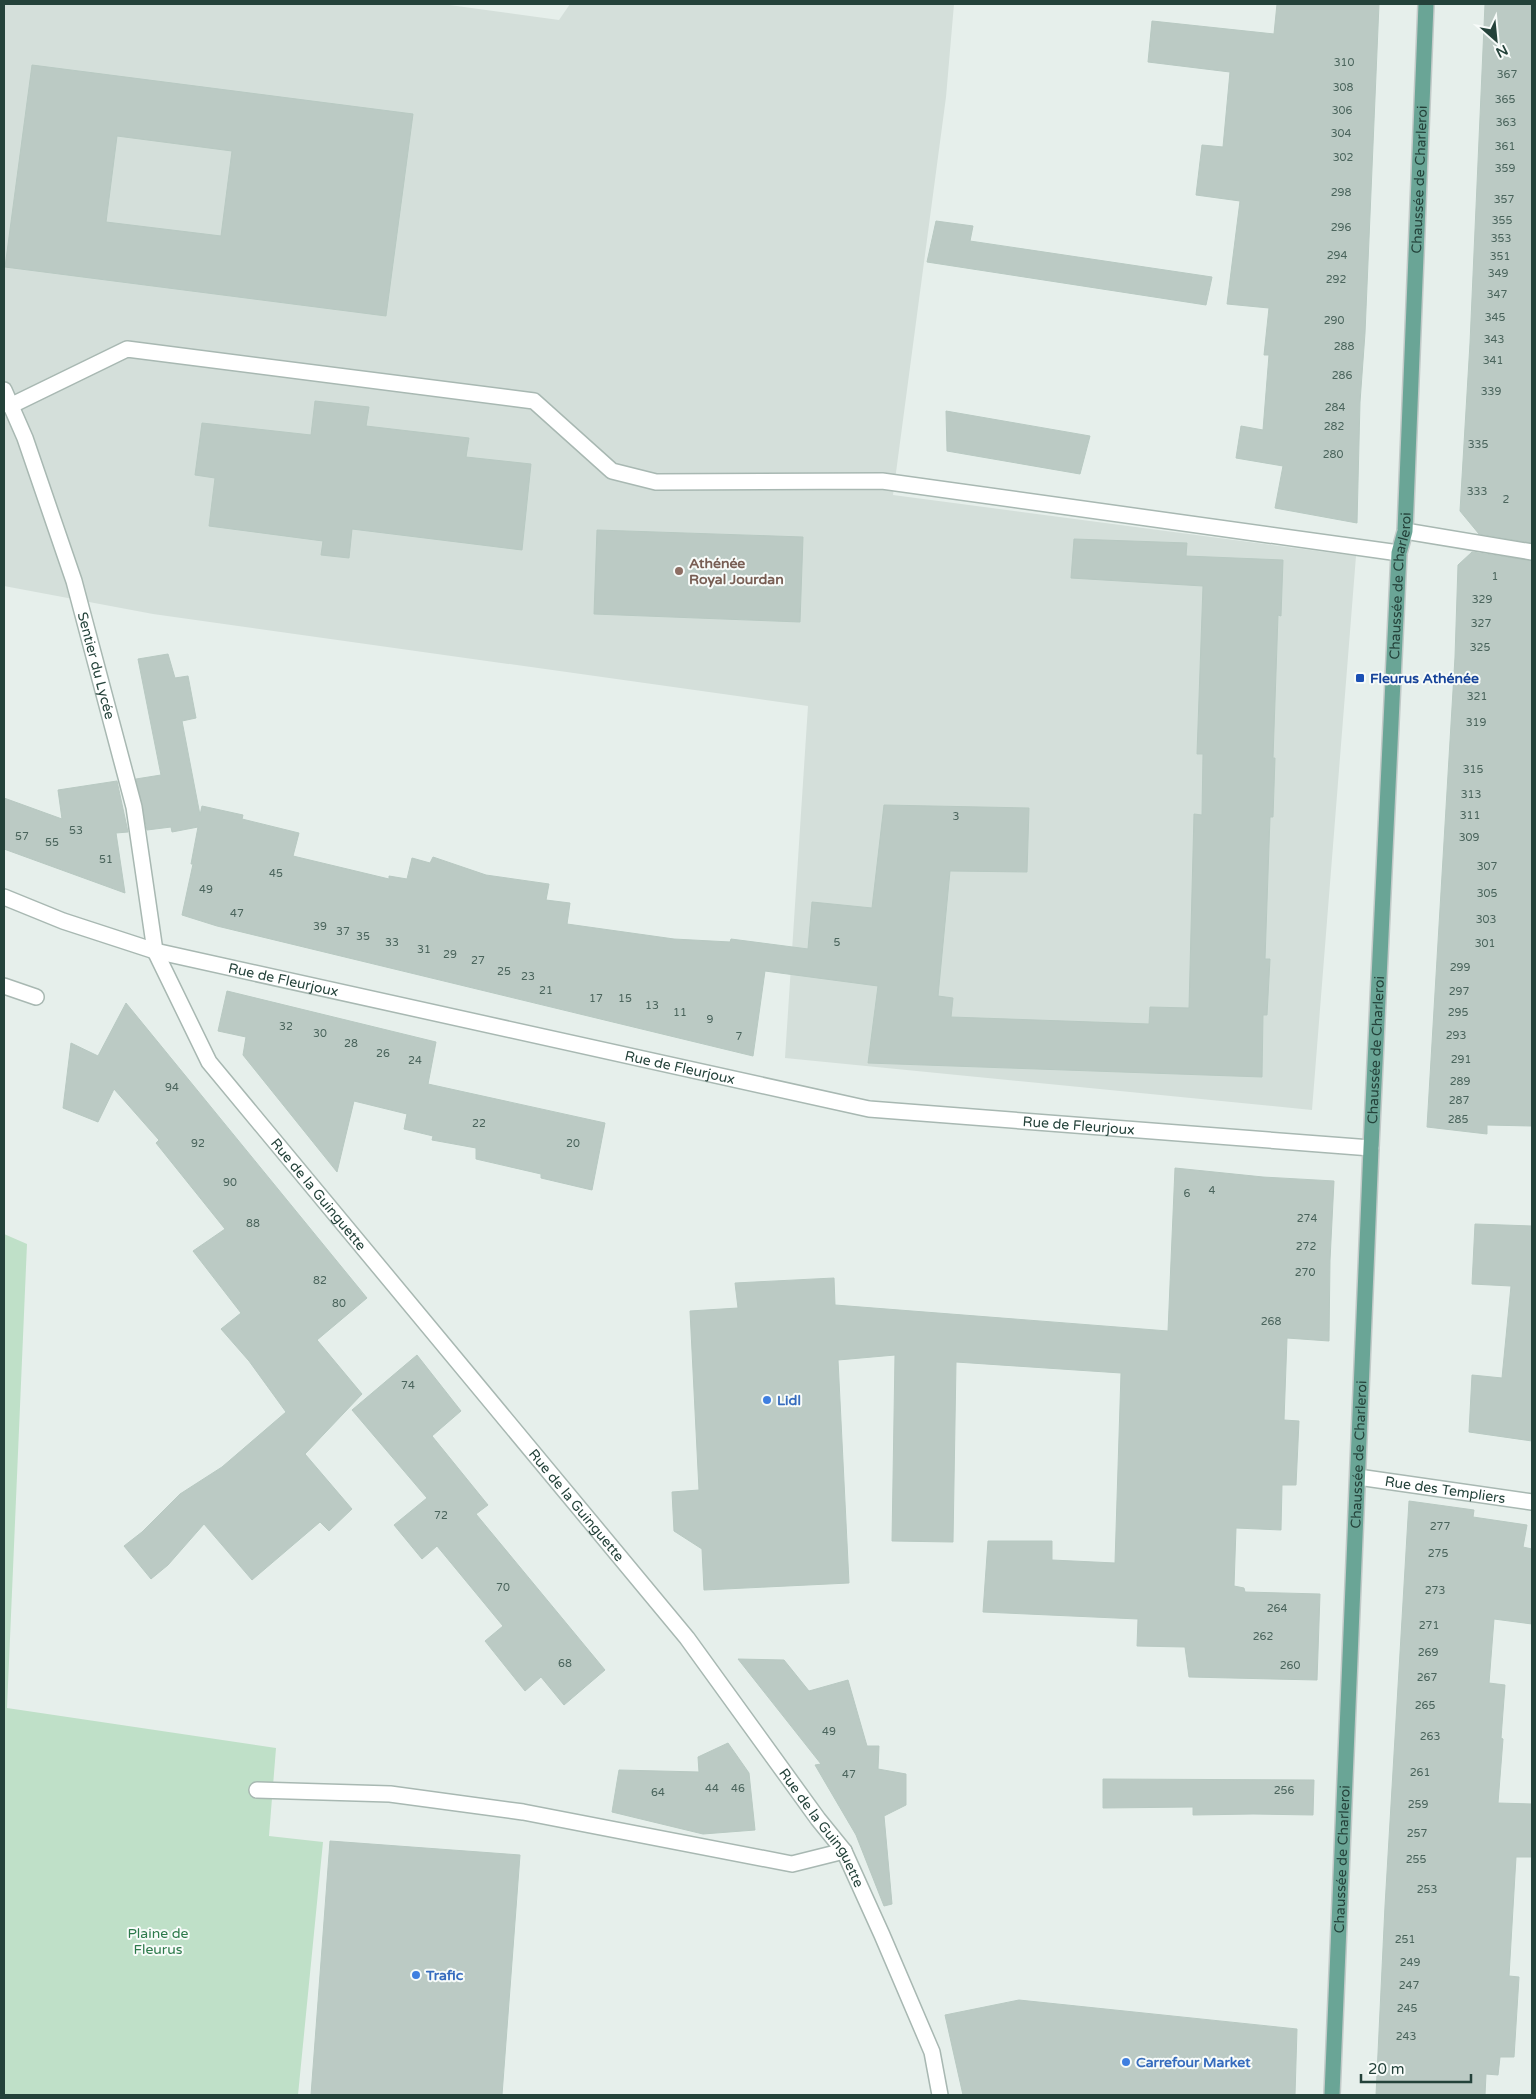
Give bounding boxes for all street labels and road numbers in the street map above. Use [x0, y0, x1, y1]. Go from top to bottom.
street label: Chaussée de Charleroi [1408, 105, 1430, 254]
street label: Chaussée de Charleroi [1386, 512, 1414, 660]
street label: Sentier du Lycée [74, 610, 119, 721]
street label: Rue de Fleurjoux [227, 959, 340, 1000]
street label: Chaussée de Charleroi [1364, 976, 1388, 1124]
street label: Rue de Fleurjoux [623, 1047, 736, 1088]
street label: Rue de Fleurjoux [1022, 1112, 1135, 1138]
street label: Rue de la Guinguette [267, 1135, 370, 1254]
street label: Chaussée de Charleroi [1347, 1380, 1370, 1529]
street label: Rue de la Guinguette [525, 1445, 628, 1565]
street label: Rue des Templiers [1384, 1472, 1507, 1507]
street label: Rue de la Guinguette [776, 1765, 868, 1890]
street label: Chaussée de Charleroi [1330, 1785, 1353, 1934]

